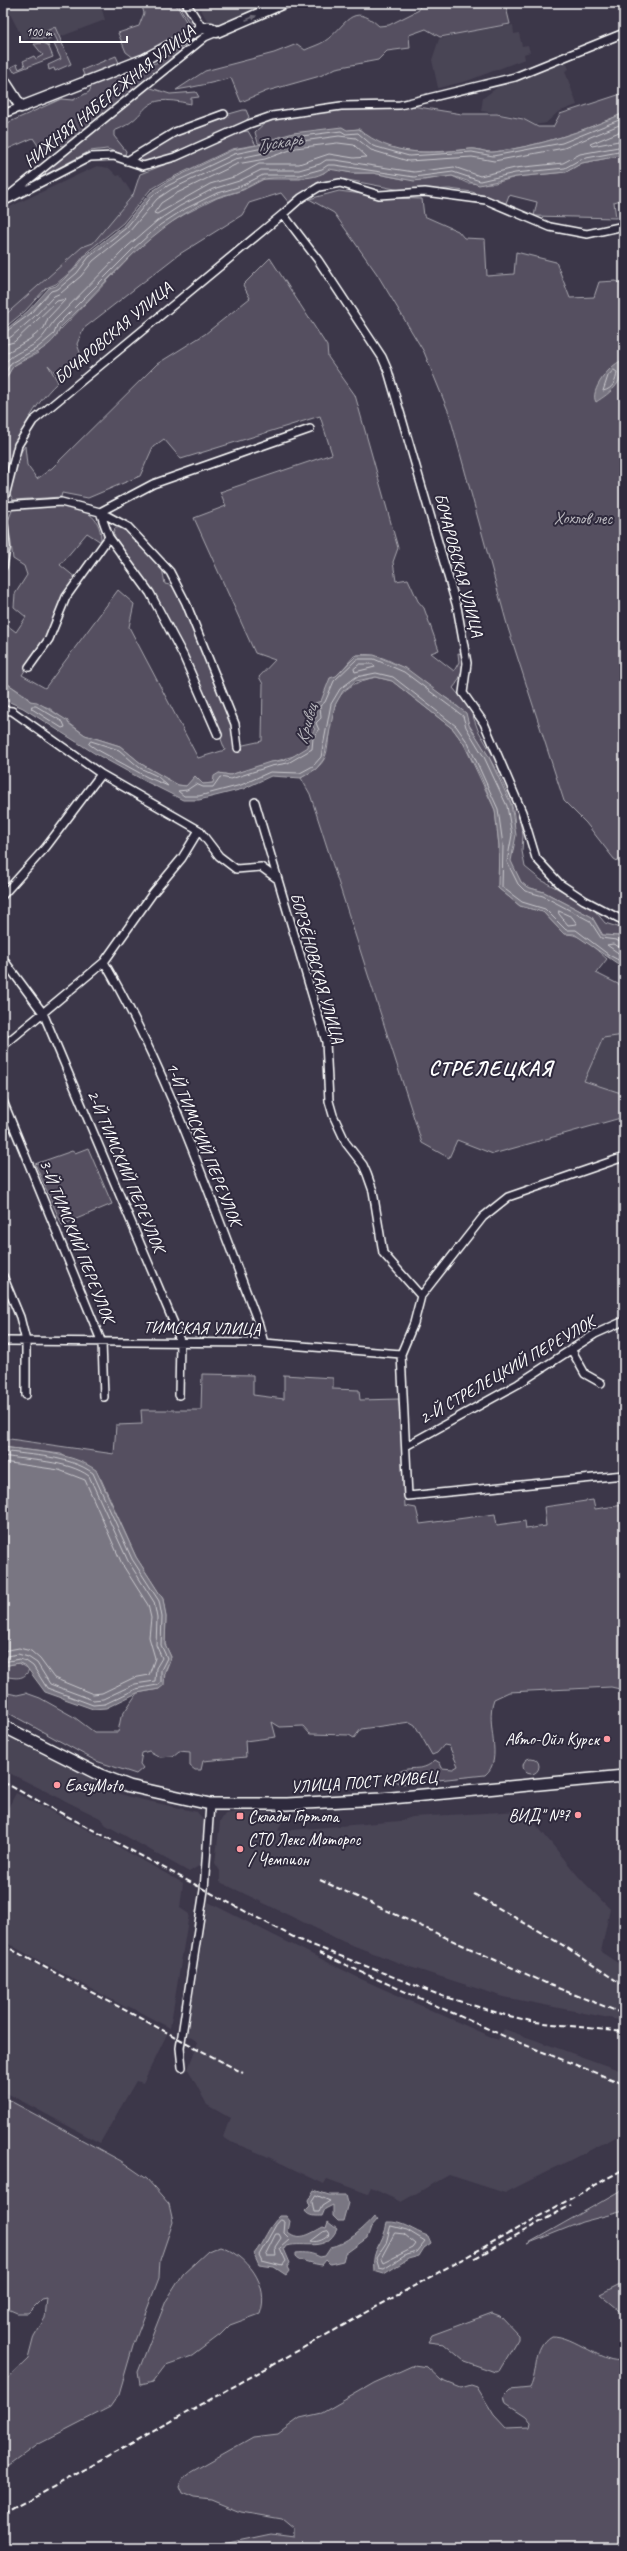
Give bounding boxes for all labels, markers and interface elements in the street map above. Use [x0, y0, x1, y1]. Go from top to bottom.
one-way arrow [245, 15, 257, 21]
scale bar [20, 18, 127, 44]
street label: НИЖНЯЯ НАБЕРЕЖНАЯ УЛИЦА [19, 20, 199, 172]
text: 100 m [26, 24, 53, 40]
water label: Тускарь [255, 128, 305, 156]
street label: БОЧАРОВСКАЯ УЛИЦА [50, 277, 177, 389]
street label: БОЧАРОВСКАЯ УЛИЦА [430, 491, 488, 640]
park label: Хохлов лес [554, 508, 613, 529]
water label: Кривец [290, 700, 322, 746]
street label: БОРЗЁНОВСКАЯ УЛИЦА [285, 890, 349, 1046]
district label: СТРЕЛЕЦКАЯ [429, 1055, 556, 1081]
street label: 1-Й ТИМСКИЙ ПЕРЕУЛОК [162, 1059, 248, 1232]
street label: 2-Й ТИМСКИЙ ПЕРЕУЛОК [82, 1087, 171, 1259]
street label: 3-Й ТИМСКИЙ ПЕРЕУЛОК [35, 1156, 121, 1329]
street label: 2-Й СТРЕЛЕЦКИЙ ПЕРЕУЛОК [416, 1309, 601, 1429]
street label: ТИМСКАЯ УЛИЦА [143, 1316, 261, 1340]
place label: Авто-Ойл Курск [505, 1729, 601, 1750]
marker: Авто-Ойл Курск [602, 1734, 612, 1744]
street label: УЛИЦА ПОСТ КРИВЕЦ [290, 1766, 440, 1798]
place label: EasyMoto [65, 1775, 124, 1796]
marker: EasyMoto [52, 1780, 62, 1790]
place label: ВИД" №7 [508, 1805, 571, 1826]
place label: Склады Гортопа [248, 1806, 340, 1827]
marker: ВИД" №7 [573, 1810, 583, 1820]
marker: Склады Гортопа [235, 1811, 245, 1821]
place label: СТО Лекс Моторос / Чемпион [248, 1829, 362, 1870]
marker: СТО Лекс Моторос / Чемпион [235, 1844, 245, 1854]

